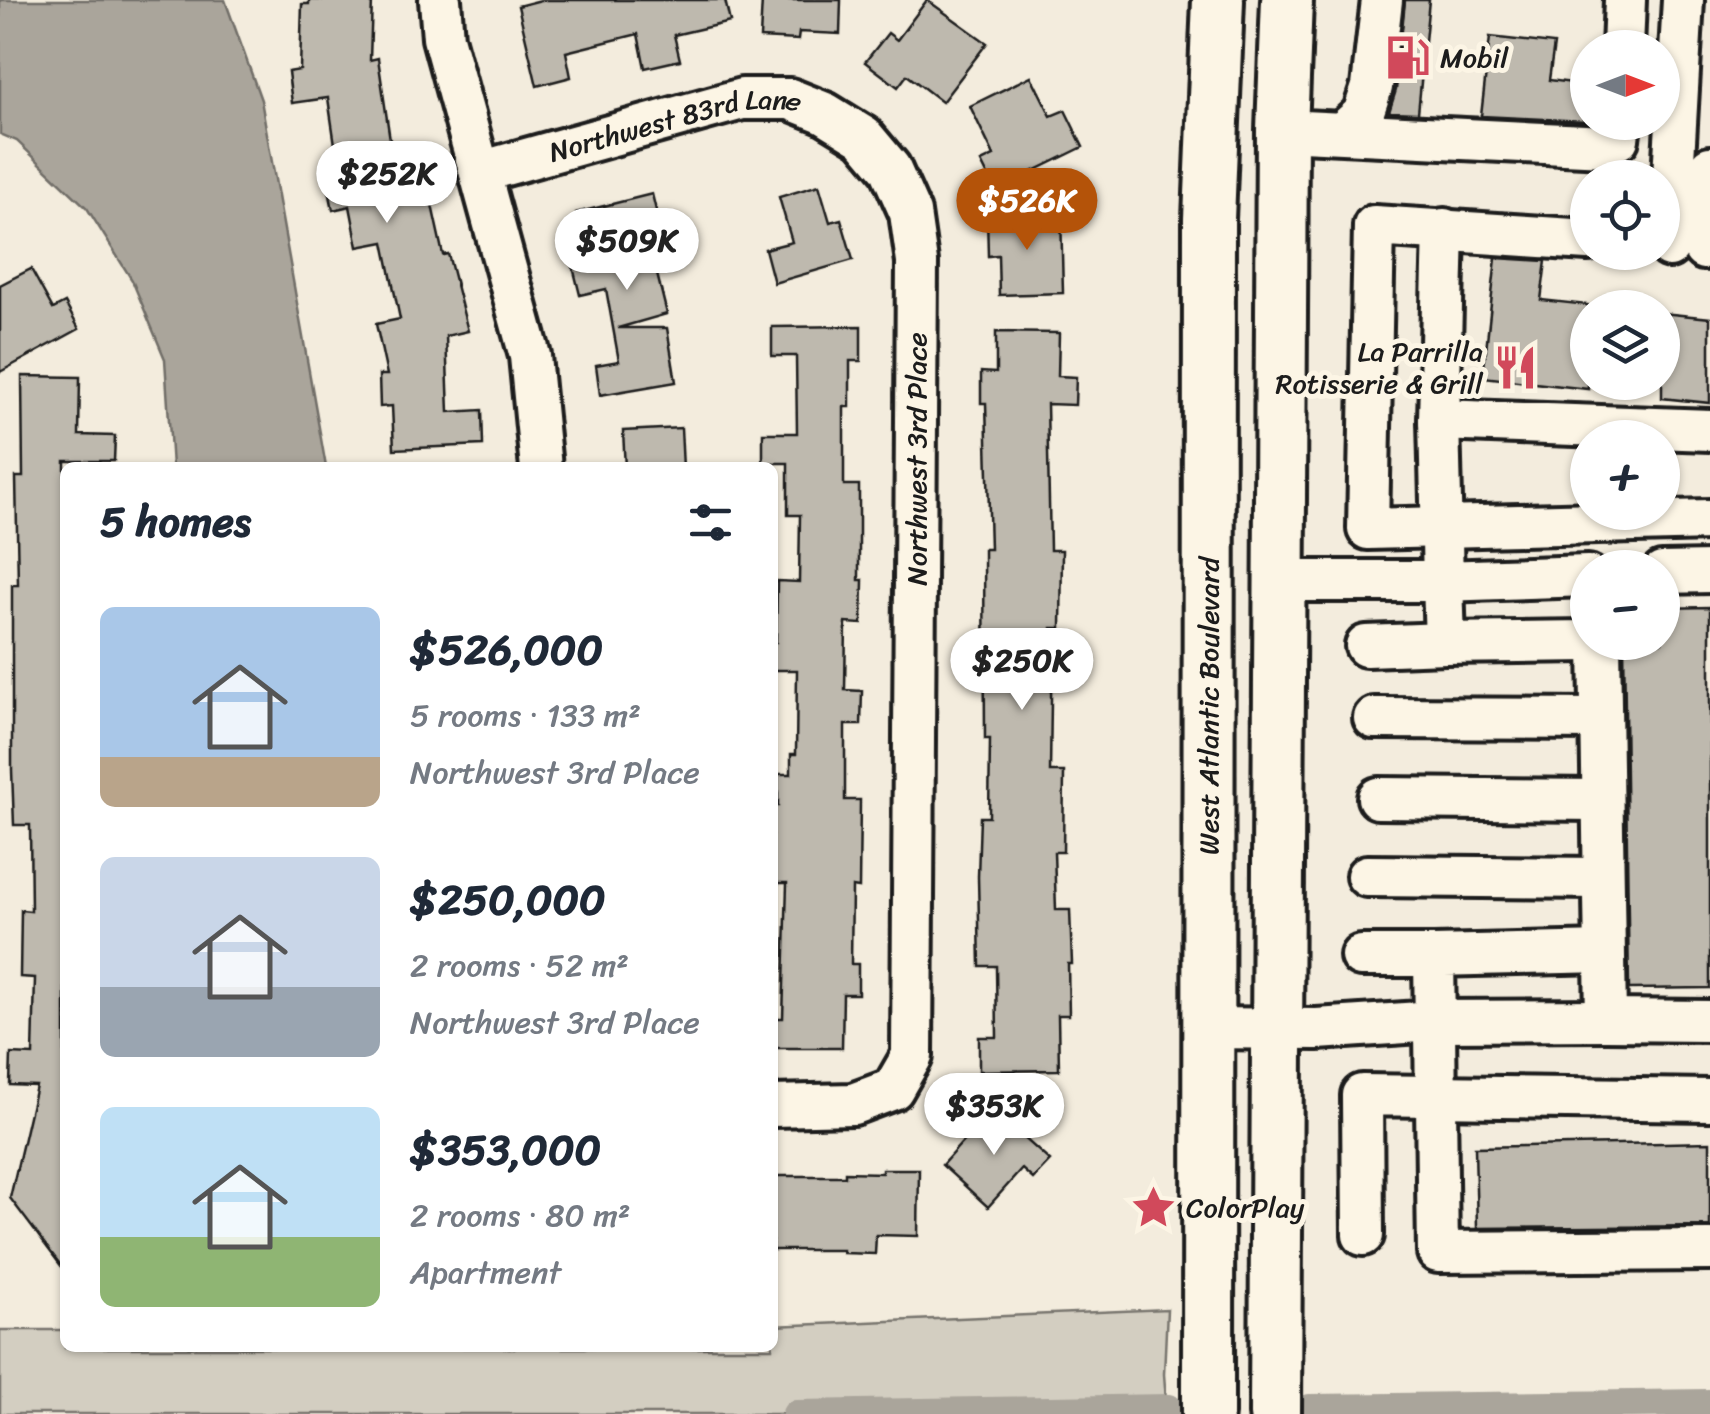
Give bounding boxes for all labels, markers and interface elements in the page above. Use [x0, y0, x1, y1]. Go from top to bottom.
north arrow [1570, 30, 1680, 140]
map controls [1570, 30, 1680, 660]
fuel station icon: Mobil [1383, 33, 1431, 81]
place label: Mobil [1440, 33, 1509, 82]
street label: Northwest 83rd Lane [543, 75, 810, 177]
pin: $252K [317, 141, 457, 226]
text: $252K [338, 145, 436, 202]
button: locate [1570, 160, 1680, 270]
pin: $526K [957, 168, 1097, 253]
text: $526K [978, 172, 1076, 229]
pin: $509K [557, 208, 697, 293]
text: $509K [577, 212, 677, 269]
button: layers [1570, 290, 1680, 400]
place label: La Parrilla Rotisserie & Grill [1275, 327, 1484, 408]
street label: Northwest 3rd Place [892, 332, 941, 586]
restaurant icon: La Parrilla Rotisserie & Grill [1492, 343, 1540, 391]
button: + [1570, 420, 1680, 530]
text: 5 homes [100, 485, 251, 559]
icon: filters [683, 495, 738, 550]
button: − [1570, 550, 1680, 660]
street label: West Atlantic Boulevard [1184, 555, 1234, 855]
text: $526,000 [410, 613, 603, 687]
pin: $250K [952, 628, 1092, 713]
text: $250K [972, 632, 1072, 689]
icon: home [180, 647, 300, 767]
text: 5 rooms · 133 m² [410, 687, 641, 744]
text: Northwest 3rd Place [410, 744, 700, 801]
text: $250,000 [410, 863, 606, 937]
icon: home [180, 897, 300, 1017]
text: 2 rooms · 52 m² [410, 937, 629, 994]
text: Northwest 3rd Place [410, 994, 700, 1051]
pin: $353K [924, 1073, 1064, 1158]
text: $353K [946, 1077, 1042, 1134]
text: $353,000 [410, 1113, 601, 1187]
icon: home [180, 1147, 300, 1267]
place icon: ColorPlay [1129, 1183, 1177, 1231]
place label: ColorPlay [1186, 1183, 1305, 1232]
text: 2 rooms · 80 m² [410, 1187, 630, 1244]
text: Apartment [410, 1244, 561, 1301]

